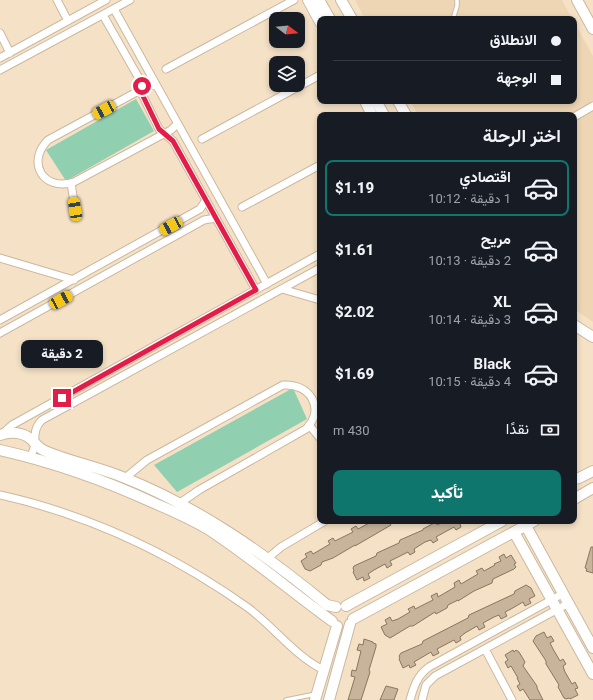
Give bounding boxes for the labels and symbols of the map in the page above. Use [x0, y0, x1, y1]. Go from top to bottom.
north arrow [269, 12, 305, 48]
route start [133, 77, 151, 95]
car [91, 99, 117, 121]
car [67, 196, 83, 222]
car [158, 215, 184, 237]
car [48, 289, 74, 311]
callout: 2 دقيقة [21, 340, 103, 368]
route end [53, 389, 71, 407]

